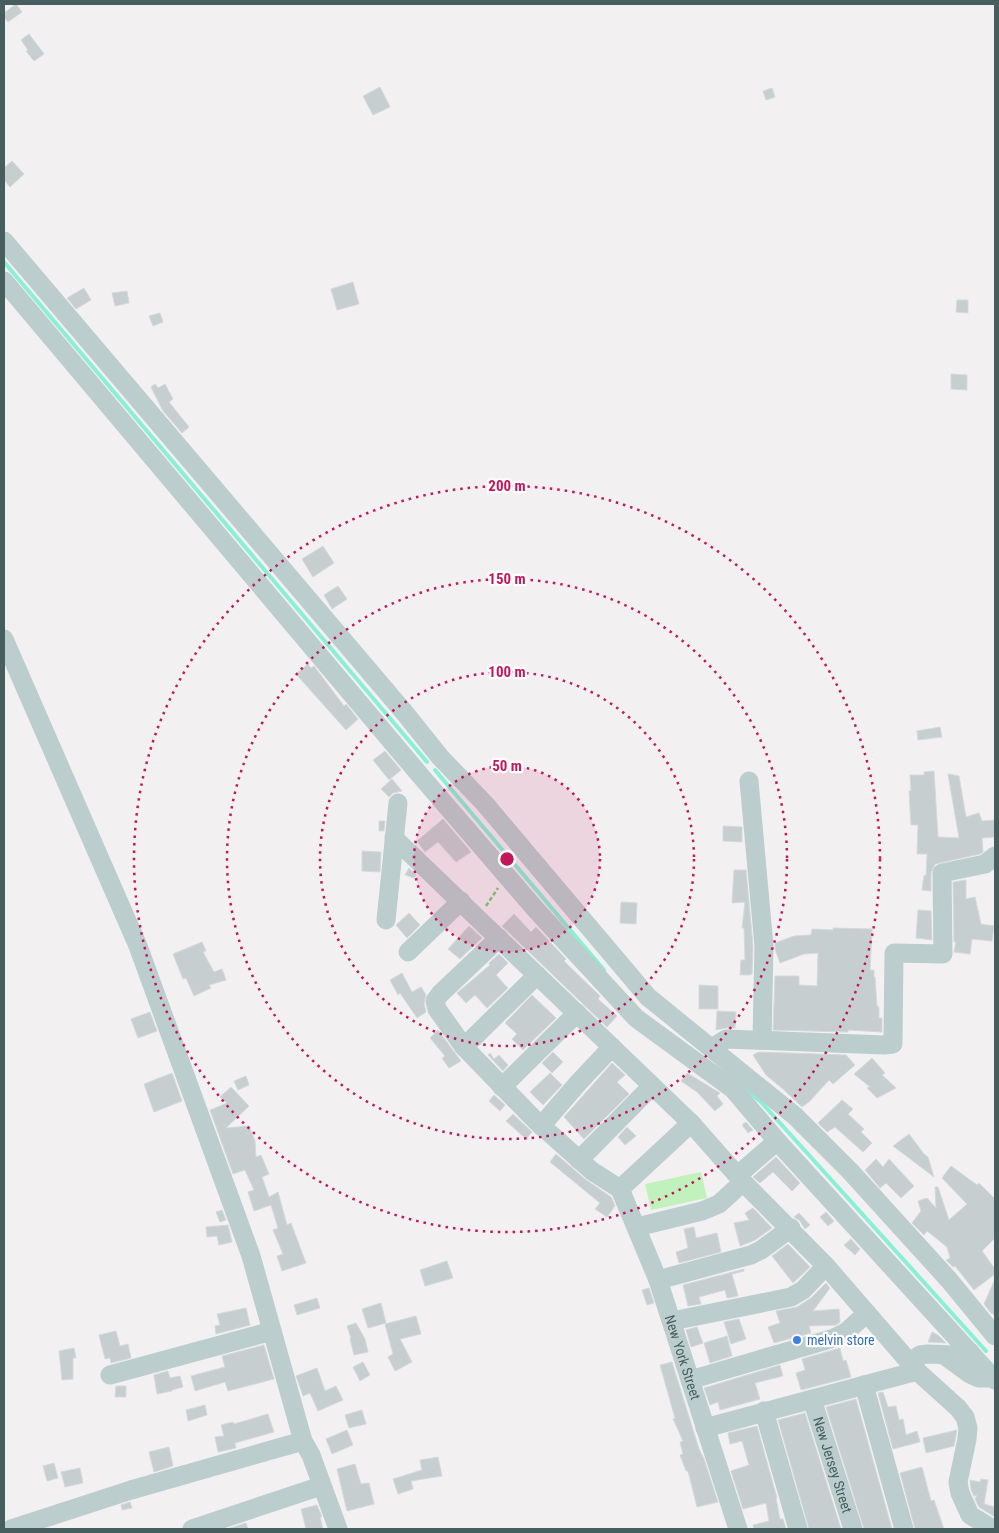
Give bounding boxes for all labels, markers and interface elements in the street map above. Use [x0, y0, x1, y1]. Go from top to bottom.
text: 200 m [488, 477, 526, 495]
text: 150 m [488, 570, 526, 588]
text: 100 m [488, 663, 526, 681]
text: 50 m [492, 757, 522, 775]
centre of rings [498, 850, 516, 868]
street label: New York Street [662, 1313, 704, 1402]
place label: melvin store [807, 1332, 875, 1348]
marker: melvin store [791, 1334, 803, 1346]
street label: New Jersey Street [810, 1415, 855, 1515]

